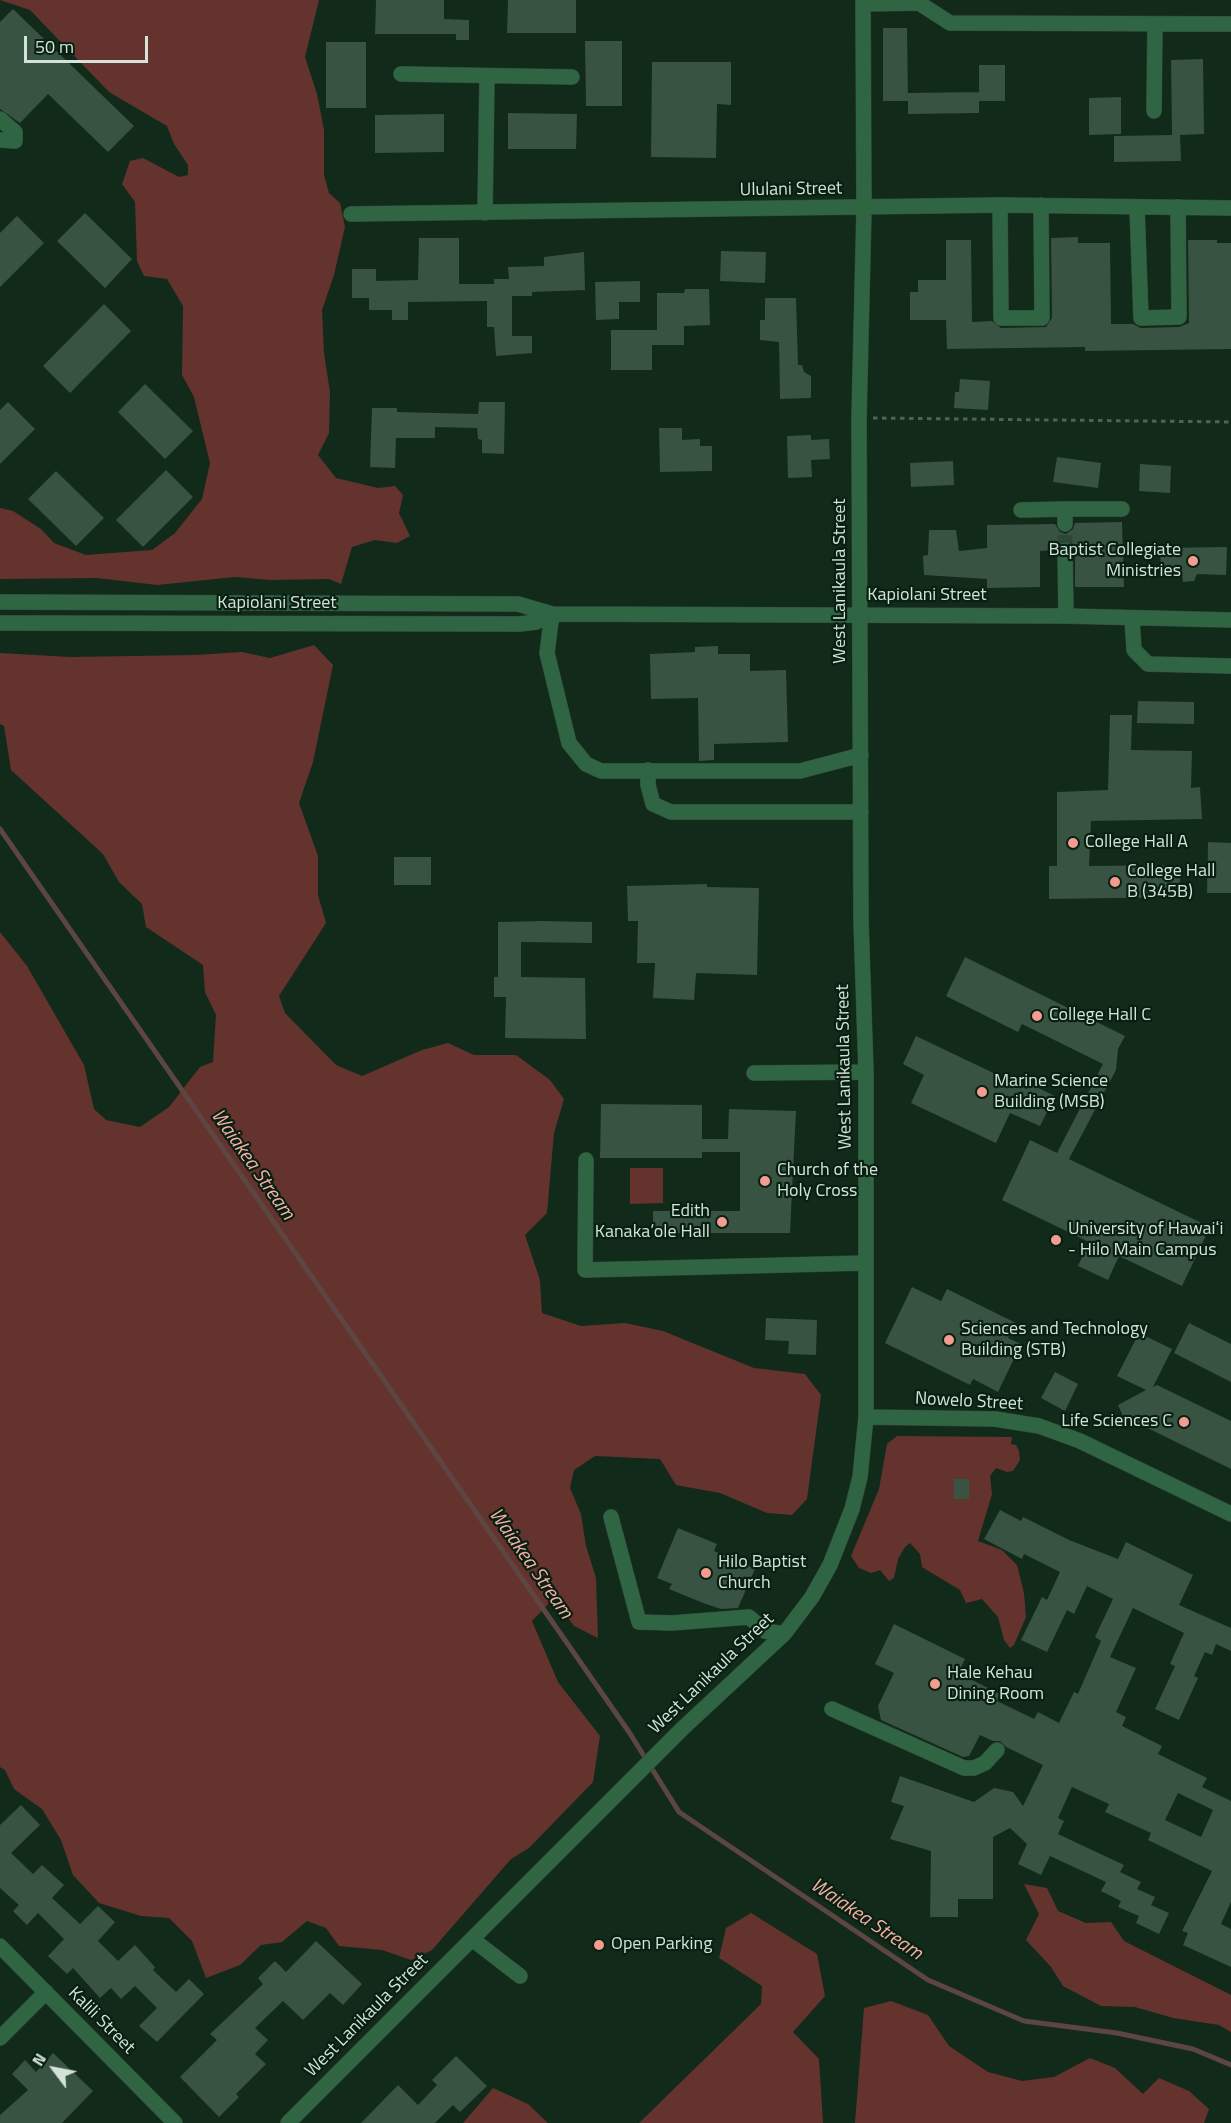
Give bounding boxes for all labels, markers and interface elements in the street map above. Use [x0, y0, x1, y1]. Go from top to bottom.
scale bar [27, 24, 152, 62]
text: 50 m [35, 33, 74, 60]
street label: Ululani Street [740, 178, 842, 202]
street label: West Lanikaula Street [830, 498, 852, 664]
place label: Baptist Collegiate Ministries [1048, 540, 1181, 582]
marker: Baptist Collegiate Ministries [1186, 554, 1200, 568]
street label: Kapiolani Street [867, 585, 987, 607]
street label: Kapiolani Street [217, 593, 337, 615]
place label: College Hall A [1085, 832, 1188, 854]
marker: College Hall A [1066, 836, 1080, 850]
place label: College Hall B (345B) [1127, 861, 1215, 904]
marker: College Hall B (345B) [1108, 875, 1122, 889]
street label: West Lanikaula Street [833, 984, 857, 1150]
place label: College Hall C [1049, 1005, 1151, 1027]
marker: College Hall C [1030, 1009, 1044, 1023]
place label: Marine Science Building (MSB) [994, 1071, 1108, 1114]
marker: Marine Science Building (MSB) [975, 1085, 989, 1099]
water label: Waiakea Stream [205, 1105, 299, 1225]
place label: Church of the Holy Cross [777, 1160, 878, 1202]
marker: Church of the Holy Cross [758, 1174, 772, 1188]
place label: Edith Kanaka‘ole Hall [595, 1201, 710, 1244]
marker: Edith Kanaka‘ole Hall [715, 1215, 729, 1229]
place label: University of Hawaiʻi - Hilo Main Campus [1068, 1219, 1223, 1262]
marker: University of Hawaiʻi - Hilo Main Campus [1049, 1233, 1063, 1247]
place label: Sciences and Technology Building (STB) [961, 1319, 1148, 1362]
marker: Sciences and Technology Building (STB) [942, 1333, 956, 1347]
street label: Nowelo Street [914, 1388, 1024, 1416]
place label: Life Sciences C [1061, 1411, 1172, 1433]
marker: Life Sciences C [1177, 1415, 1191, 1429]
water label: Waiakea Stream [483, 1504, 577, 1624]
place label: Hilo Baptist Church [718, 1552, 806, 1594]
marker: Hilo Baptist Church [699, 1566, 713, 1580]
street label: West Lanikaula Street [645, 1609, 779, 1739]
place label: Hale Kehau Dining Room [947, 1663, 1044, 1706]
marker: Hale Kehau Dining Room [928, 1677, 942, 1691]
water label: Waiakea Stream [806, 1874, 926, 1966]
place label: Open Parking [611, 1934, 712, 1956]
marker: Open Parking [592, 1938, 606, 1952]
street label: West Lanikaula Street [301, 1950, 433, 2082]
street label: Kalili Street [63, 1983, 139, 2059]
north arrow [24, 2039, 84, 2099]
text: N [26, 2048, 52, 2071]

